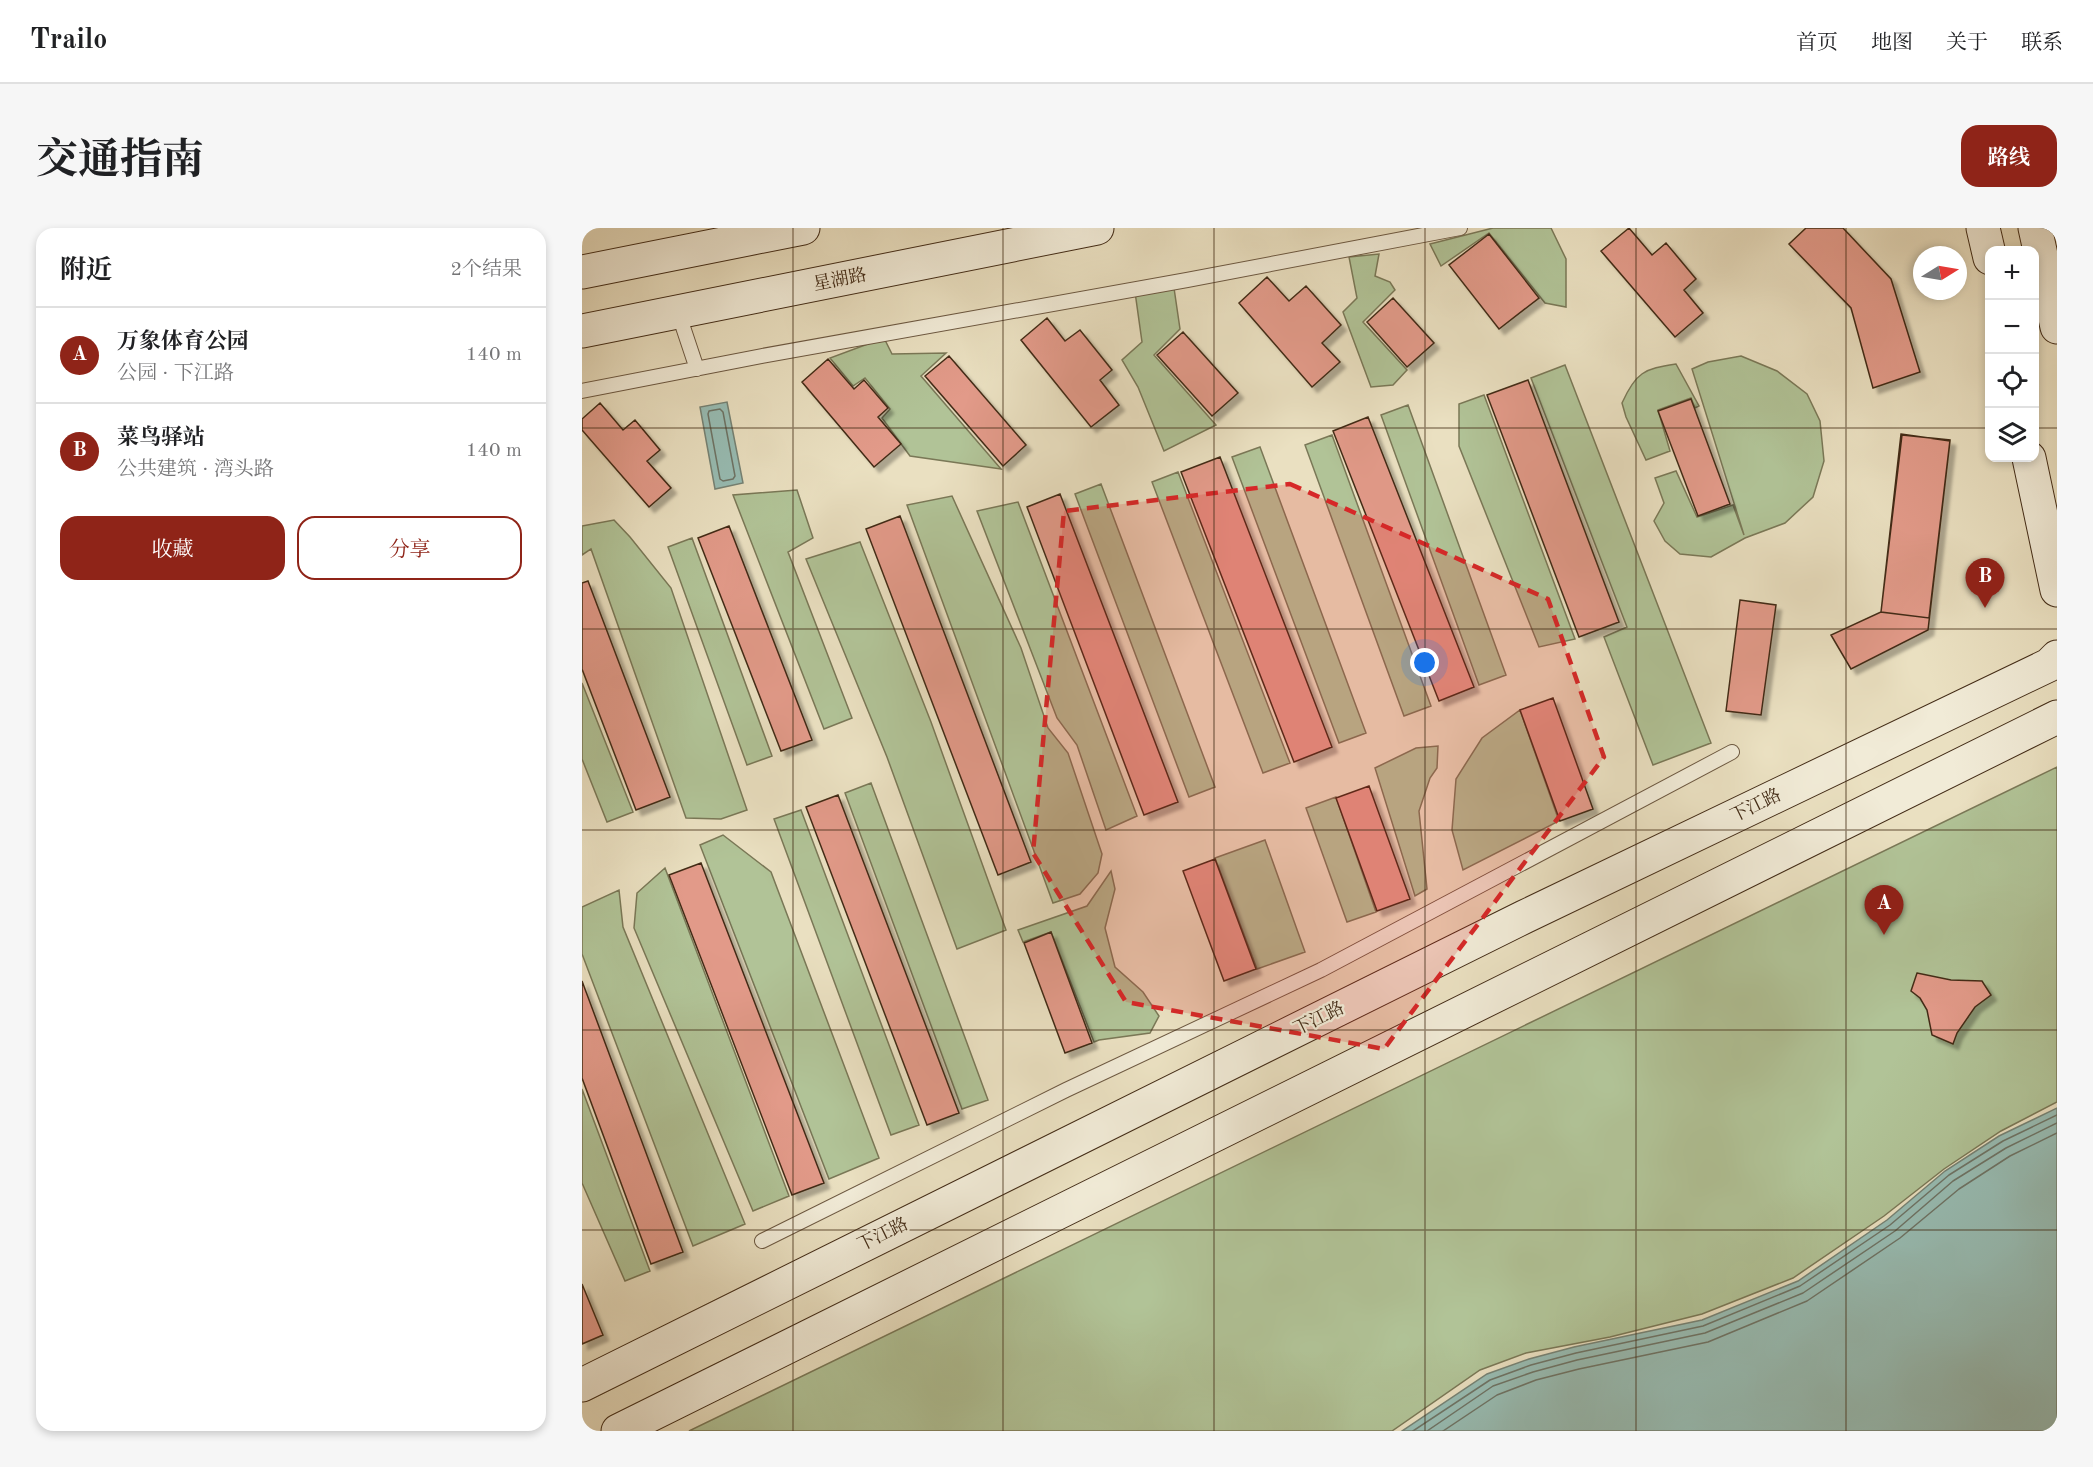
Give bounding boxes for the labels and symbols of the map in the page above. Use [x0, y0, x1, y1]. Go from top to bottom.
north arrow [1913, 246, 1967, 300]
street label: 星湖路 [811, 264, 868, 294]
pin: B [1966, 558, 2004, 608]
your location [1410, 648, 1439, 677]
street label: 下江路 [1727, 784, 1784, 826]
pin: A [1864, 886, 1904, 935]
street label: 下江路 [1290, 997, 1347, 1039]
street label: 下江路 [854, 1213, 911, 1255]

